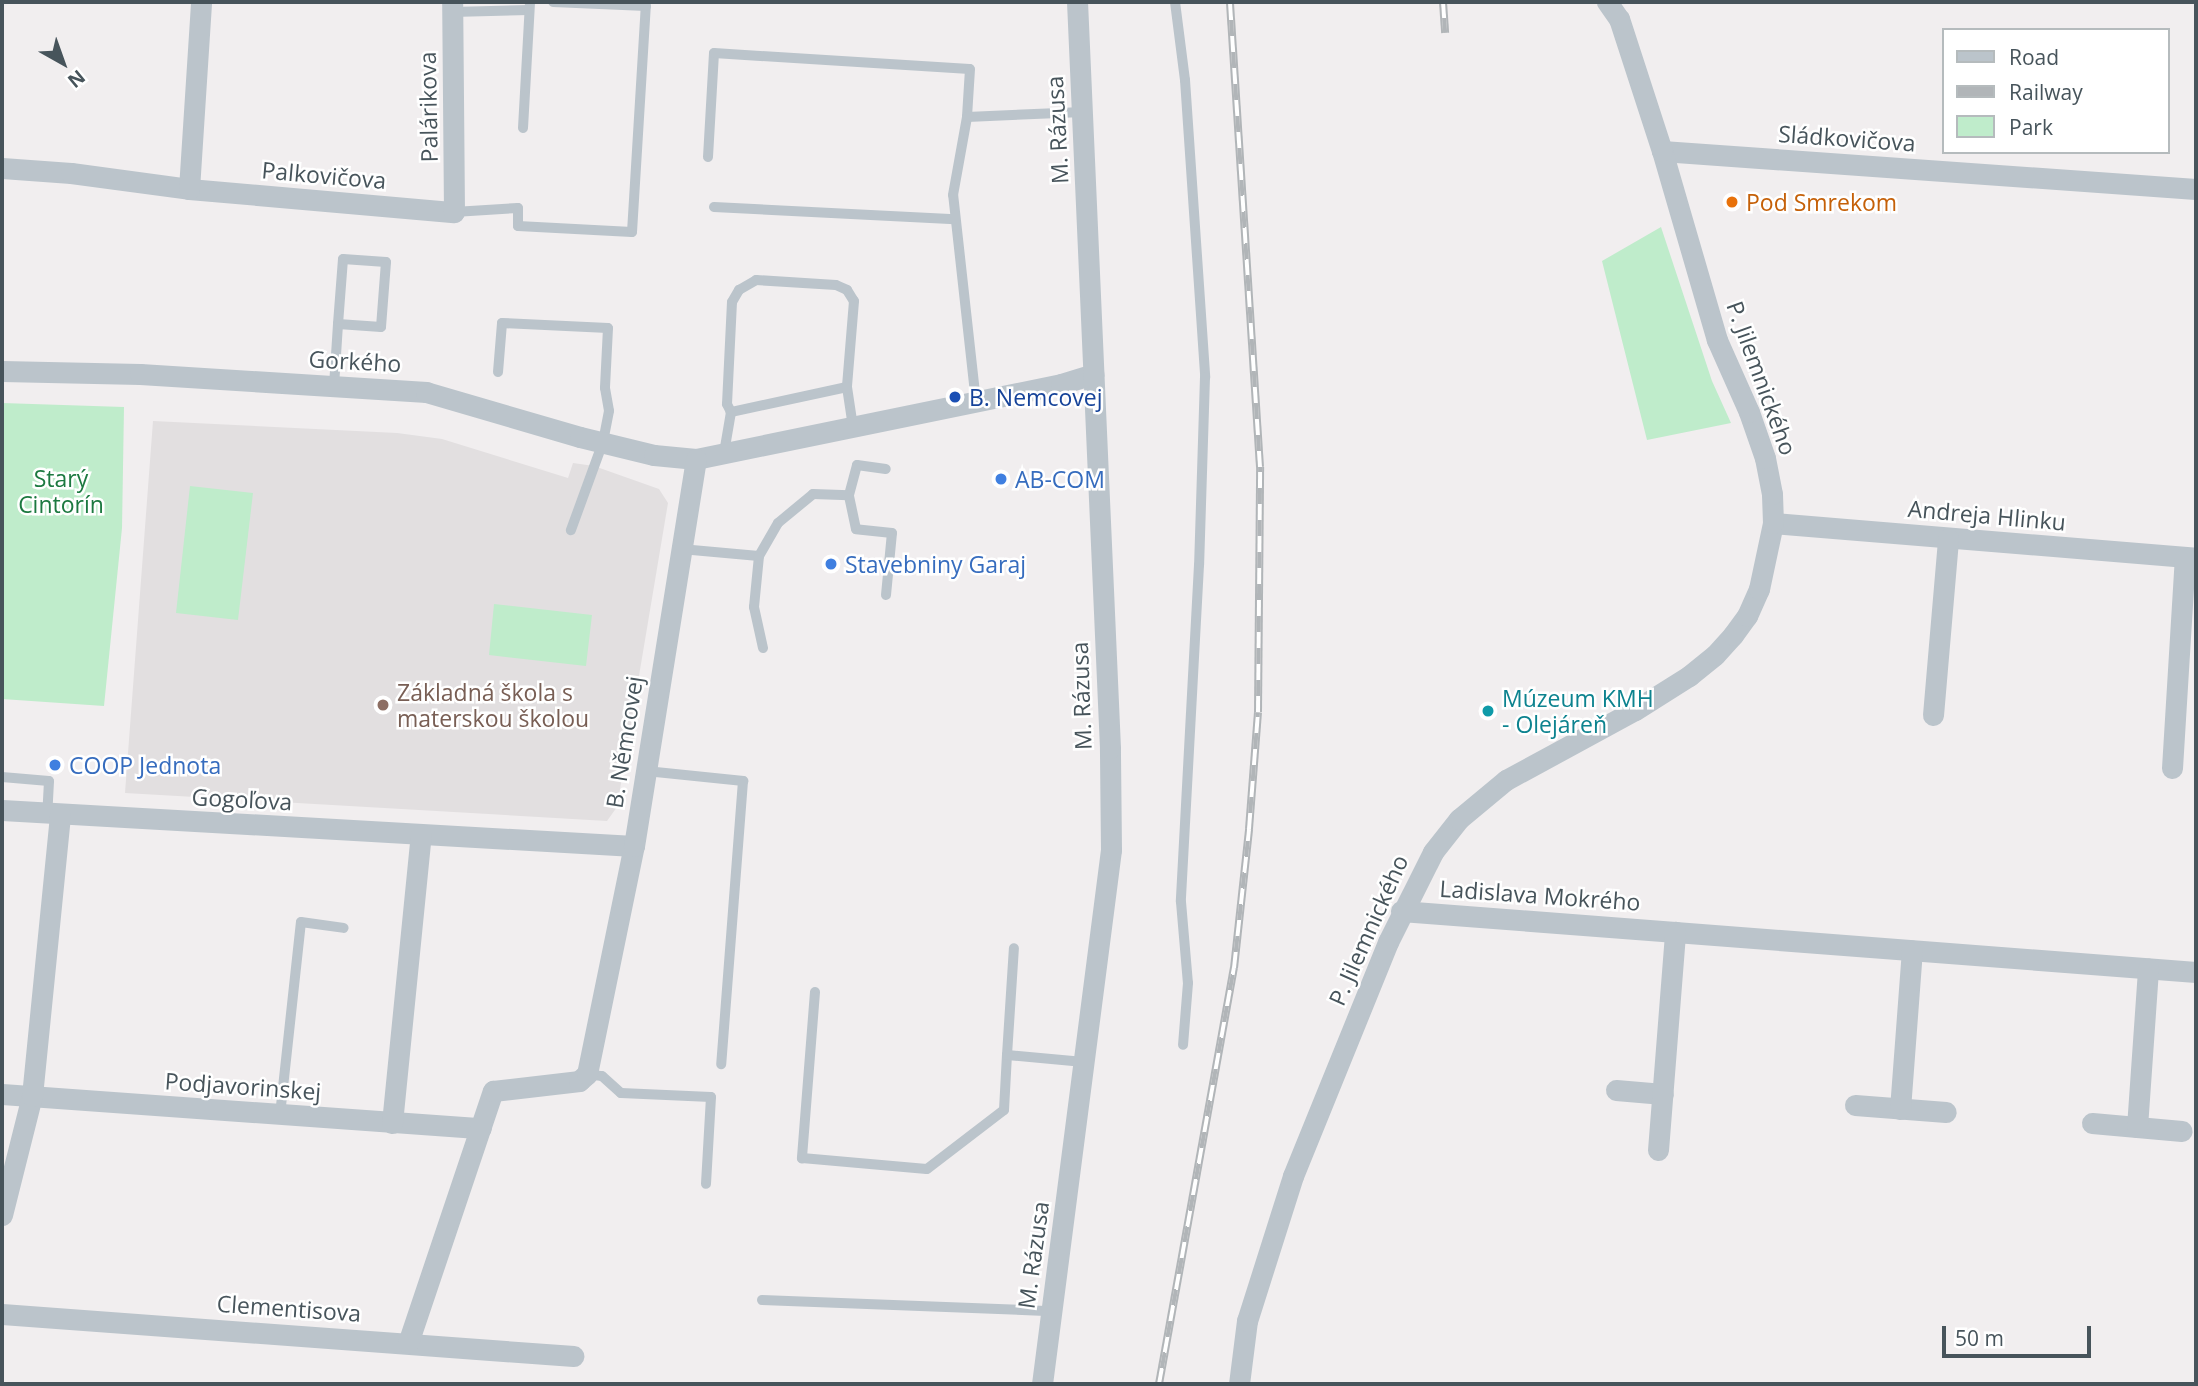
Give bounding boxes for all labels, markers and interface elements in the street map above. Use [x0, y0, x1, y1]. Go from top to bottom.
north arrow [28, 28, 98, 98]
legend [1942, 28, 2170, 154]
text: Road [2009, 43, 2059, 71]
street label: Palárikova [413, 51, 443, 163]
text: N [62, 64, 91, 94]
street label: M. Rázusa [1040, 75, 1074, 185]
text: Railway [2009, 78, 2083, 106]
text: Park [2009, 113, 2053, 141]
street label: Sládkovičova [1777, 119, 1917, 157]
street label: Palkovičova [261, 156, 387, 194]
place label: Pod Smrekom [1746, 188, 1897, 216]
marker: Pod Smrekom [1724, 194, 1740, 210]
street label: P. Jilemnického [1721, 297, 1803, 459]
street label: Gorkého [308, 345, 402, 377]
place label: B. Nemcovej [969, 383, 1102, 411]
marker: B. Nemcovej [947, 389, 963, 405]
park label: Starý Cintorín [18, 464, 104, 518]
place label: AB-COM [1015, 465, 1105, 493]
marker: AB-COM [993, 471, 1009, 487]
street label: Andreja Hlinku [1907, 494, 2067, 536]
place label: Stavebniny Garaj [845, 550, 1026, 578]
marker: Stavebniny Garaj [823, 556, 839, 572]
street label: M. Rázusa [1065, 641, 1097, 751]
street label: B. Němcovej [600, 674, 648, 810]
place label: Základná škola s materskou školou [397, 678, 589, 732]
place label: Múzeum KMH - Olejáreň [1502, 684, 1654, 738]
marker: Základná škola s materskou školou [375, 697, 391, 713]
marker: Múzeum KMH - Olejáreň [1480, 703, 1496, 719]
place label: COOP Jednota [69, 751, 221, 779]
marker: COOP Jednota [47, 757, 63, 773]
street label: Gogoľova [191, 783, 293, 815]
street label: P. Jilemnického [1323, 851, 1413, 1009]
street label: Ladislava Mokrého [1439, 874, 1641, 916]
street label: Podjavorinskej [164, 1067, 322, 1105]
street label: M. Rázusa [1012, 1199, 1054, 1311]
street label: Clementisova [216, 1289, 362, 1327]
scale bar [1946, 1312, 2095, 1356]
text: 50 m [1955, 1324, 2004, 1352]

